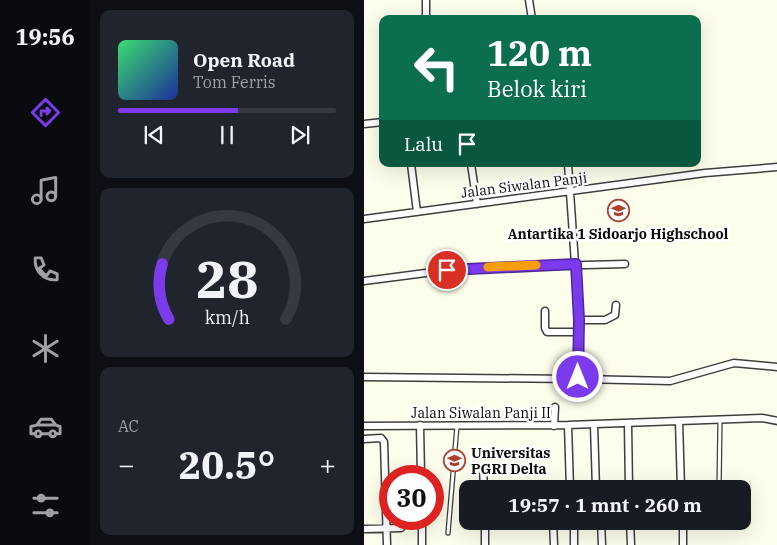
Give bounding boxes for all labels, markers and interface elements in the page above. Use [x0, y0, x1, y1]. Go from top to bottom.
text: 19:56 [15, 22, 75, 51]
text: 120 m [487, 30, 592, 76]
icon: left [404, 35, 469, 100]
text: Open Road [193, 48, 295, 72]
text: Tom Ferris [193, 72, 276, 92]
text: Belok kiri [487, 74, 587, 103]
icon: directions [28, 95, 63, 130]
icon: previous [140, 121, 168, 149]
icon: pause [213, 121, 241, 149]
icon: next [286, 121, 314, 149]
icon: arrive [453, 130, 481, 158]
text: Lalu [404, 132, 443, 156]
street label: Jalan Siwalan Panji [460, 168, 588, 202]
icon: music [28, 173, 63, 208]
school or university icon: Antartika 1 Sidoarjo Highschool [606, 199, 630, 223]
place label: Antartika 1 Sidoarjo Highschool [508, 225, 729, 243]
text: 28 [196, 245, 258, 312]
pin [426, 249, 468, 291]
icon: phone [28, 252, 63, 287]
icon: arrive [433, 256, 461, 284]
text: km/h [204, 306, 250, 329]
icon: climate [28, 331, 63, 366]
position arrow [551, 350, 603, 402]
street label: Jalan Siwalan Panji II [411, 404, 551, 422]
icon: car [28, 409, 63, 444]
text: AC [118, 416, 139, 436]
text: 20.5° [179, 440, 275, 489]
place label: Universitas PGRI Delta [471, 444, 550, 478]
text: − [118, 446, 135, 483]
text: + [319, 446, 336, 483]
school or university icon: Universitas PGRI Delta [443, 449, 467, 473]
speed limit sign: 30 [379, 465, 444, 530]
icon: filters [28, 488, 63, 523]
text: 19:57 · 1 mnt · 260 m [508, 493, 702, 517]

